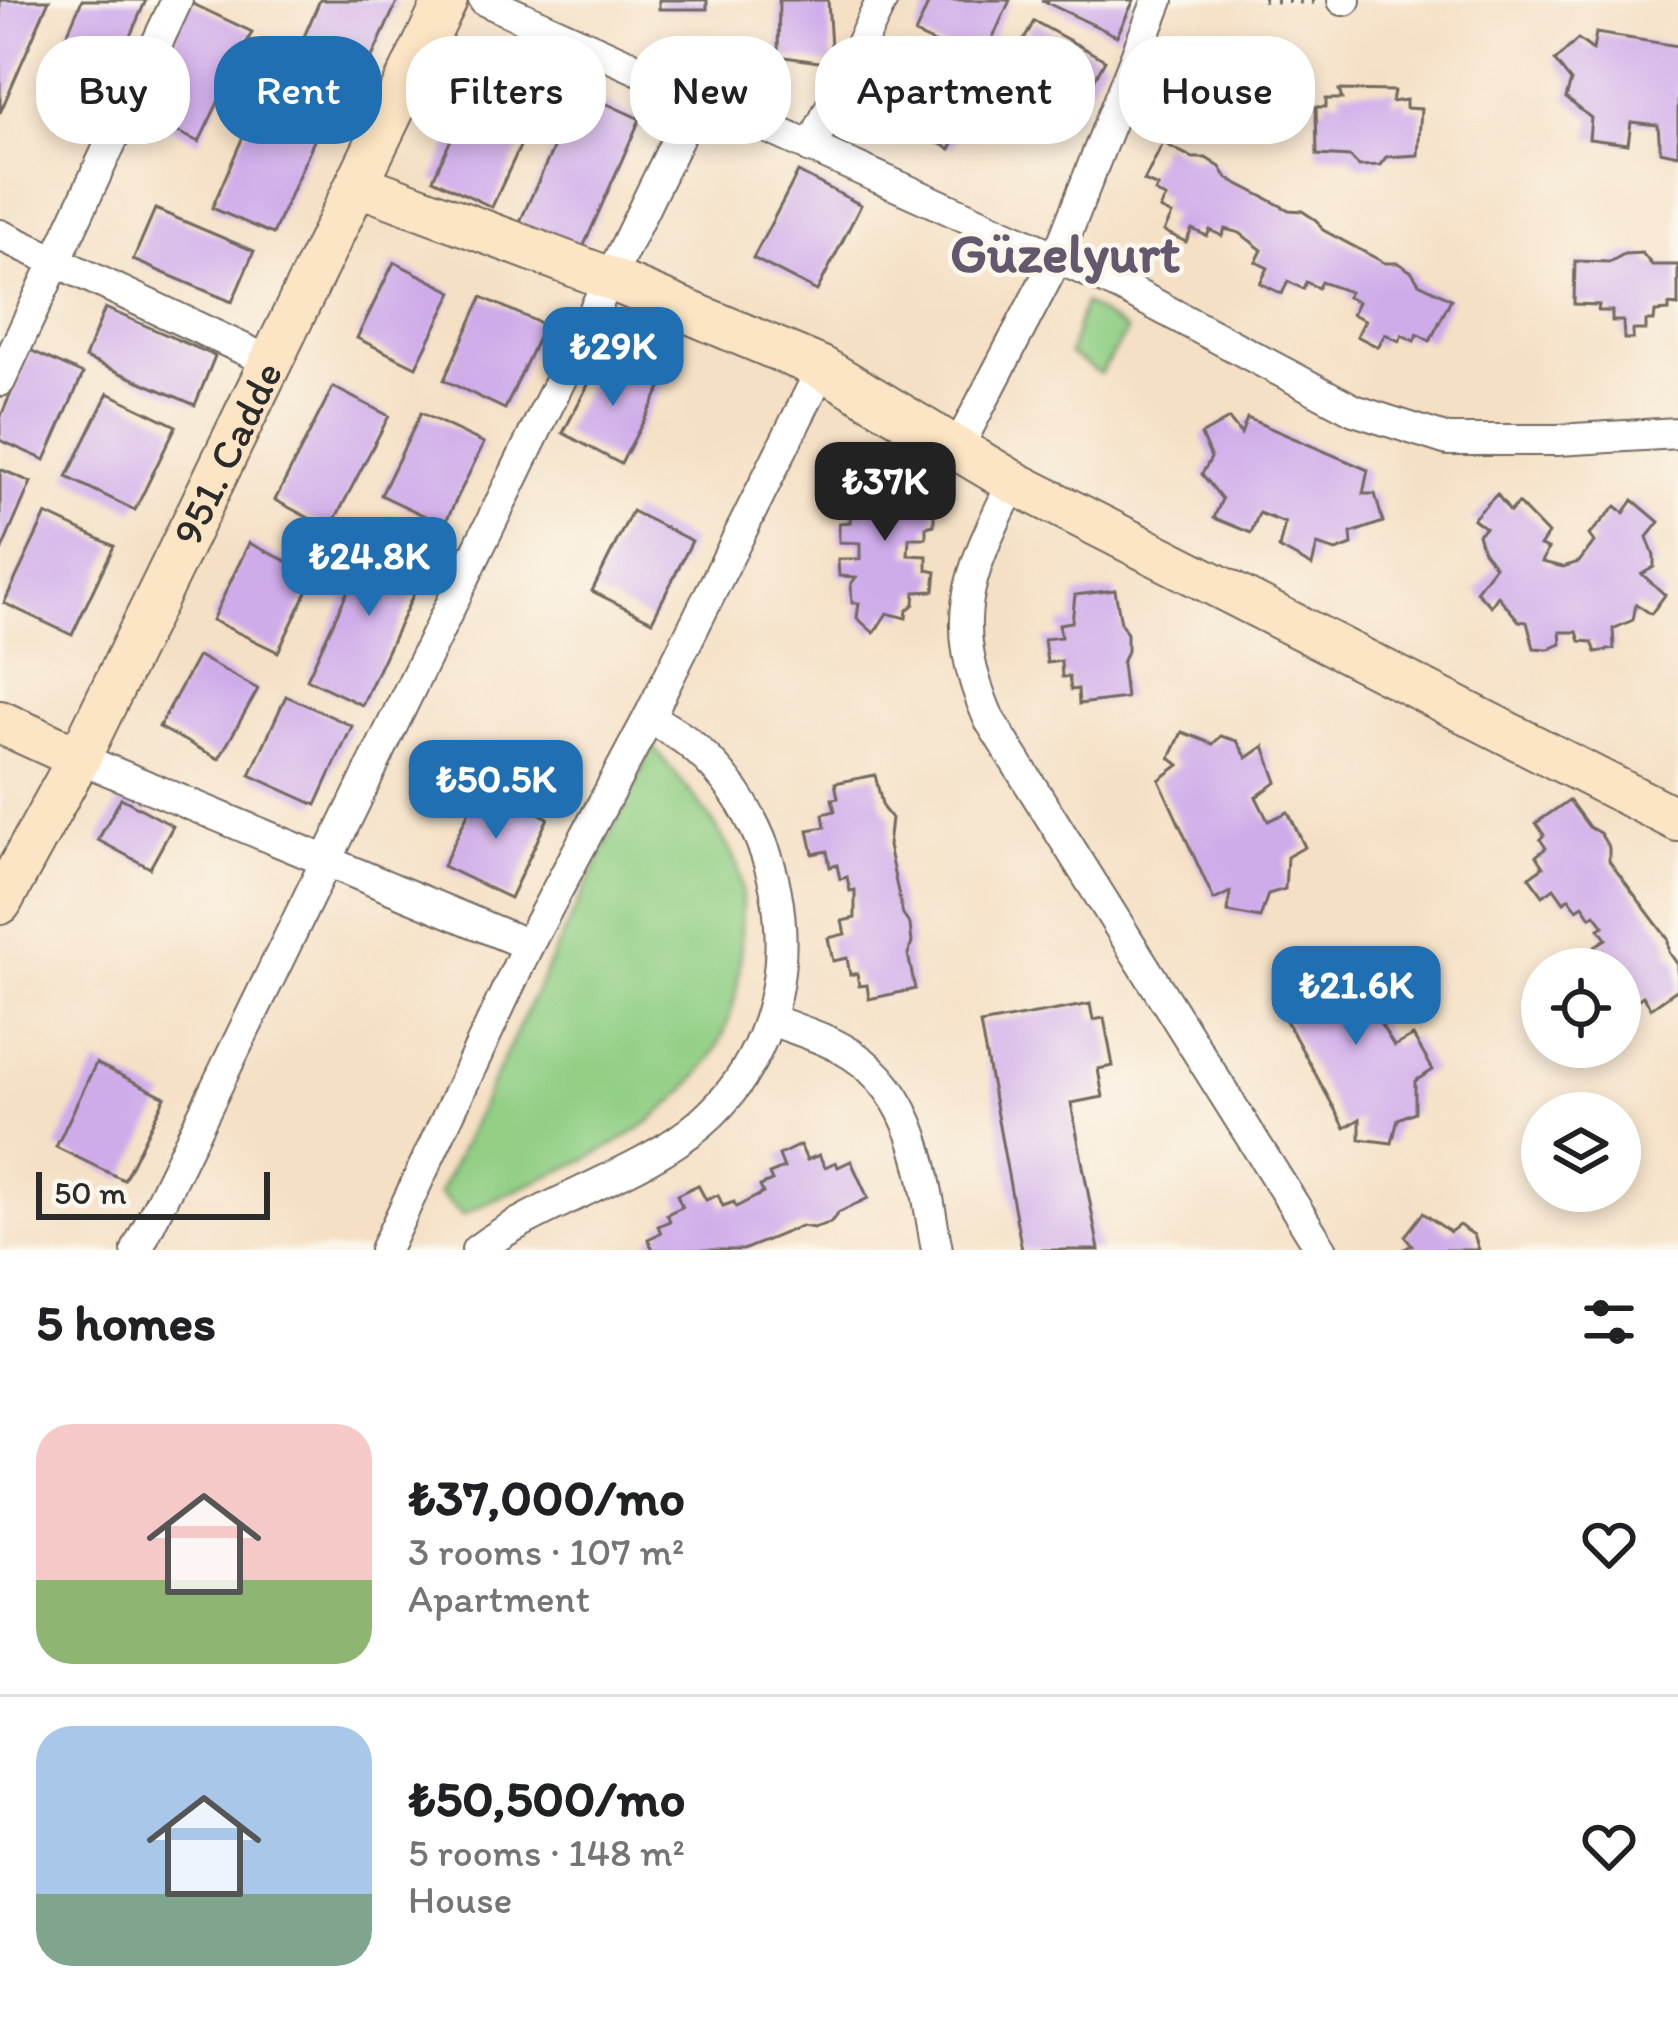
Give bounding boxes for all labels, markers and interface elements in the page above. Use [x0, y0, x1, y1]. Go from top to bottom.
chip: Buy [36, 36, 190, 144]
chip: Rent [214, 36, 382, 144]
chip: Filters [406, 36, 606, 144]
chip: New [630, 36, 791, 144]
chip: Apartment [815, 36, 1095, 144]
chip: House [1119, 36, 1315, 144]
district label: Güzelyurt [950, 221, 1181, 286]
pin: ₺29K [542, 307, 684, 409]
text: ₺29K [570, 322, 656, 369]
street label: 951. Cadde [161, 353, 293, 553]
pin: ₺37K [814, 442, 956, 544]
text: ₺37K [842, 457, 928, 504]
pin: ₺24.8K [271, 517, 467, 619]
text: ₺24.8K [309, 532, 429, 579]
pin: ₺50.5K [398, 740, 594, 842]
text: ₺50.5K [436, 755, 556, 802]
pin: ₺21.6K [1258, 946, 1454, 1048]
map controls [1521, 948, 1641, 1212]
button: locate [1521, 948, 1641, 1068]
text: ₺21.6K [1299, 961, 1413, 1008]
button: layers [1521, 1092, 1641, 1212]
scale bar [36, 1166, 270, 1219]
text: 50 m [54, 1173, 127, 1212]
icon: filters [1576, 1289, 1642, 1355]
text: 5 homes [36, 1292, 216, 1353]
text: ₺37,000/mo [408, 1467, 685, 1528]
icon: home [132, 1472, 276, 1616]
icon: heart [1576, 1511, 1642, 1577]
text: 3 rooms · 107 m² [408, 1528, 684, 1575]
text: Apartment [408, 1575, 590, 1622]
text: ₺50,500/mo [408, 1768, 686, 1829]
icon: home [132, 1774, 276, 1918]
icon: heart [1576, 1813, 1642, 1879]
text: 5 rooms · 148 m² [408, 1829, 685, 1876]
text: House [408, 1876, 512, 1923]

